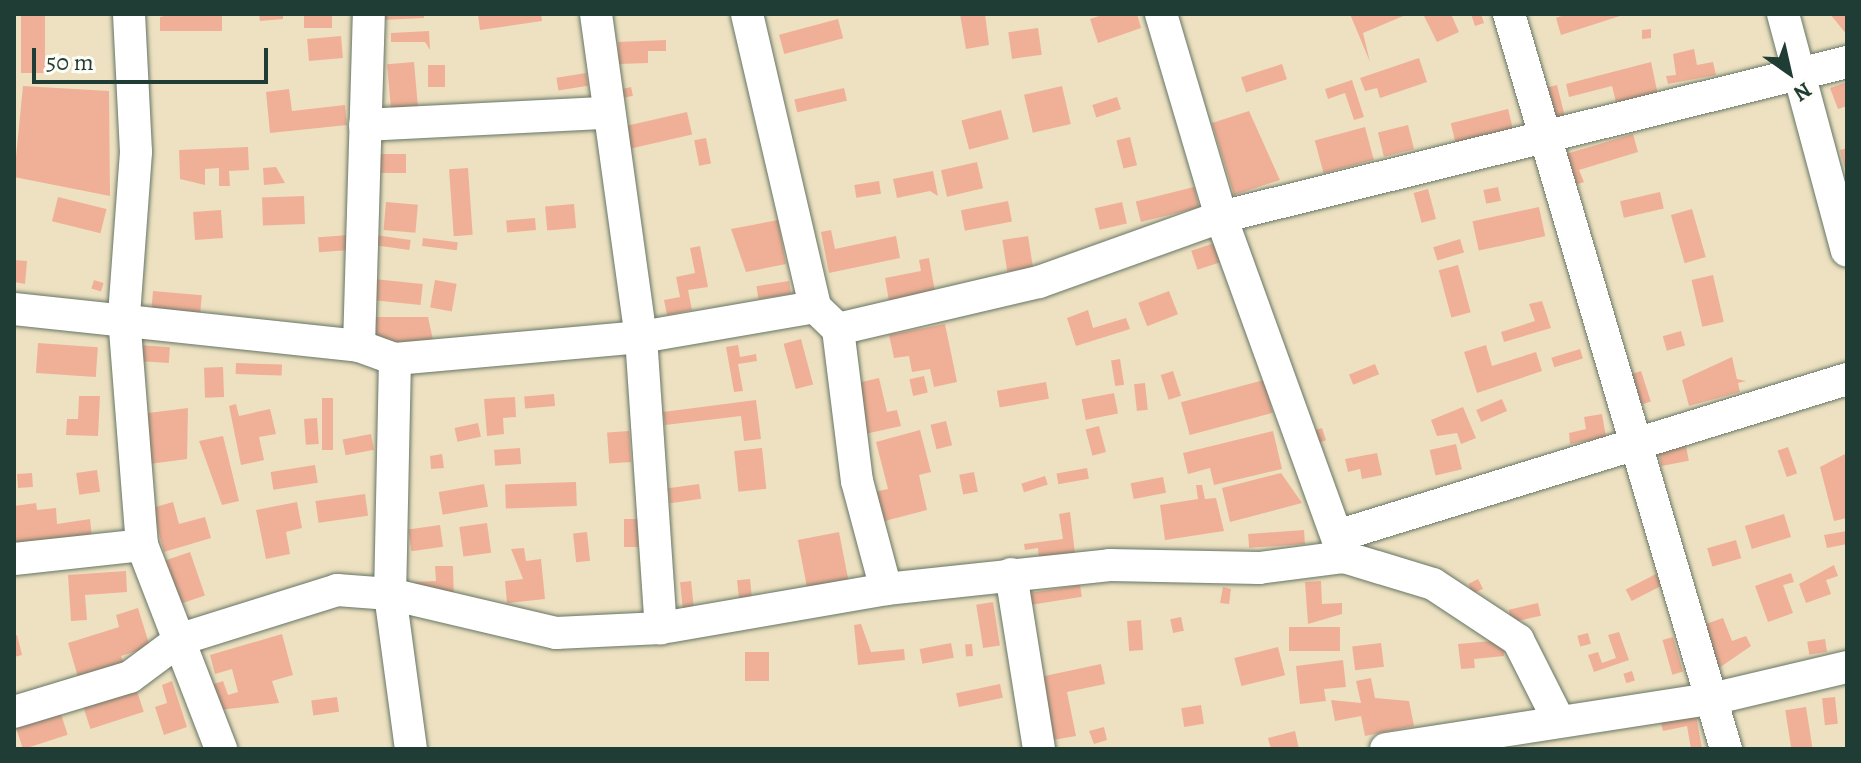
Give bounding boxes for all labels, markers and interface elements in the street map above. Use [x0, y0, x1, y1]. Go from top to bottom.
scale bar [36, 32, 272, 82]
north arrow [1749, 32, 1829, 112]
text: 50 m [46, 46, 94, 78]
text: N [1787, 75, 1817, 109]

